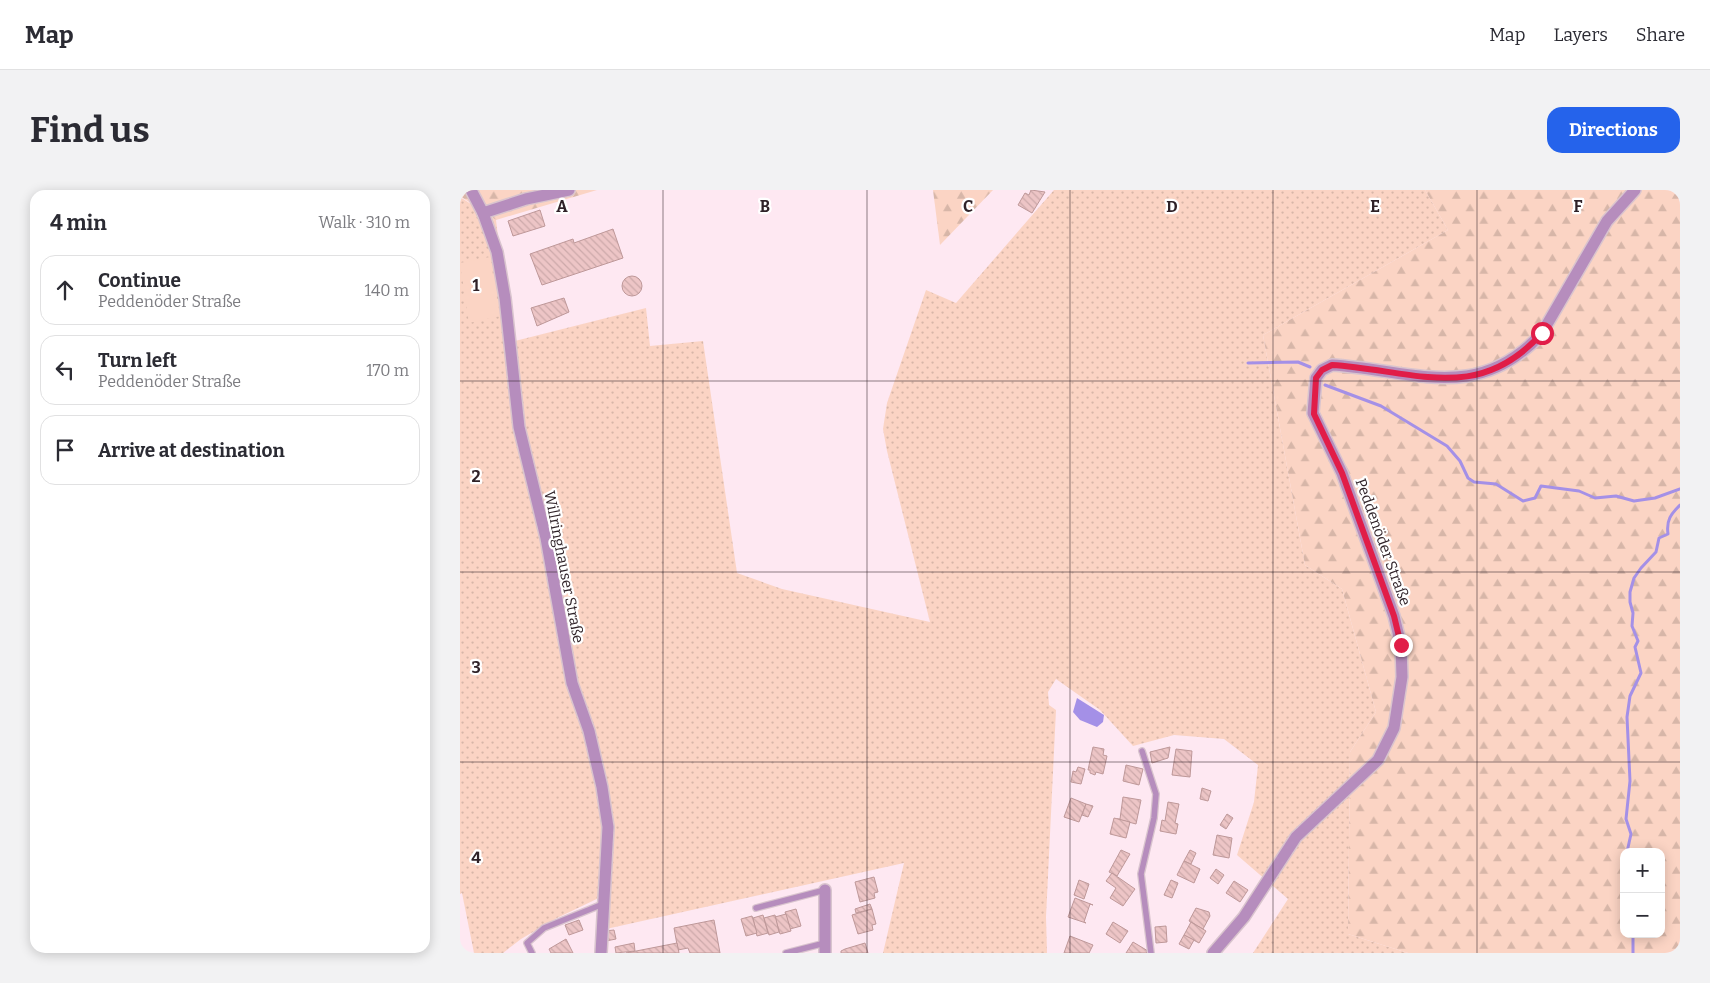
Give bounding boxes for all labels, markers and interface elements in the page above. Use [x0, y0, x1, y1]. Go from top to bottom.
text: Map [25, 21, 74, 49]
text: Map [1489, 24, 1525, 46]
text: Layers [1553, 24, 1608, 46]
text: Share [1636, 24, 1685, 46]
button: Directions [1547, 107, 1680, 153]
text: Find us [30, 109, 150, 151]
text: A [556, 197, 568, 216]
text: B [760, 197, 770, 216]
text: C [963, 197, 973, 216]
text: D [1166, 197, 1178, 216]
text: E [1370, 197, 1380, 216]
text: F [1574, 197, 1583, 216]
text: 4 min [50, 210, 107, 236]
text: Walk · 310 m [318, 213, 410, 232]
text: Continue [98, 269, 181, 292]
icon: ahead [51, 276, 79, 304]
text: 1 [473, 276, 480, 295]
text: 140 m [364, 281, 409, 300]
text: Peddenöder Straße [98, 292, 241, 311]
route start [1531, 322, 1554, 345]
text: Turn left [98, 349, 177, 372]
icon: left [51, 356, 79, 384]
text: 170 m [366, 361, 409, 380]
text: Peddenöder Straße [98, 372, 241, 391]
icon: arrive [51, 436, 79, 464]
text: Arrive at destination [98, 439, 285, 462]
text: 2 [471, 467, 481, 486]
street label: Peddenöder Straße [1352, 476, 1414, 608]
street label: Willringhauser Straße [540, 489, 588, 645]
route end [1390, 634, 1413, 657]
text: 3 [471, 658, 481, 677]
text: 4 [471, 848, 481, 867]
map controls [1620, 848, 1665, 938]
button: + [1620, 848, 1665, 893]
button: − [1620, 893, 1665, 938]

